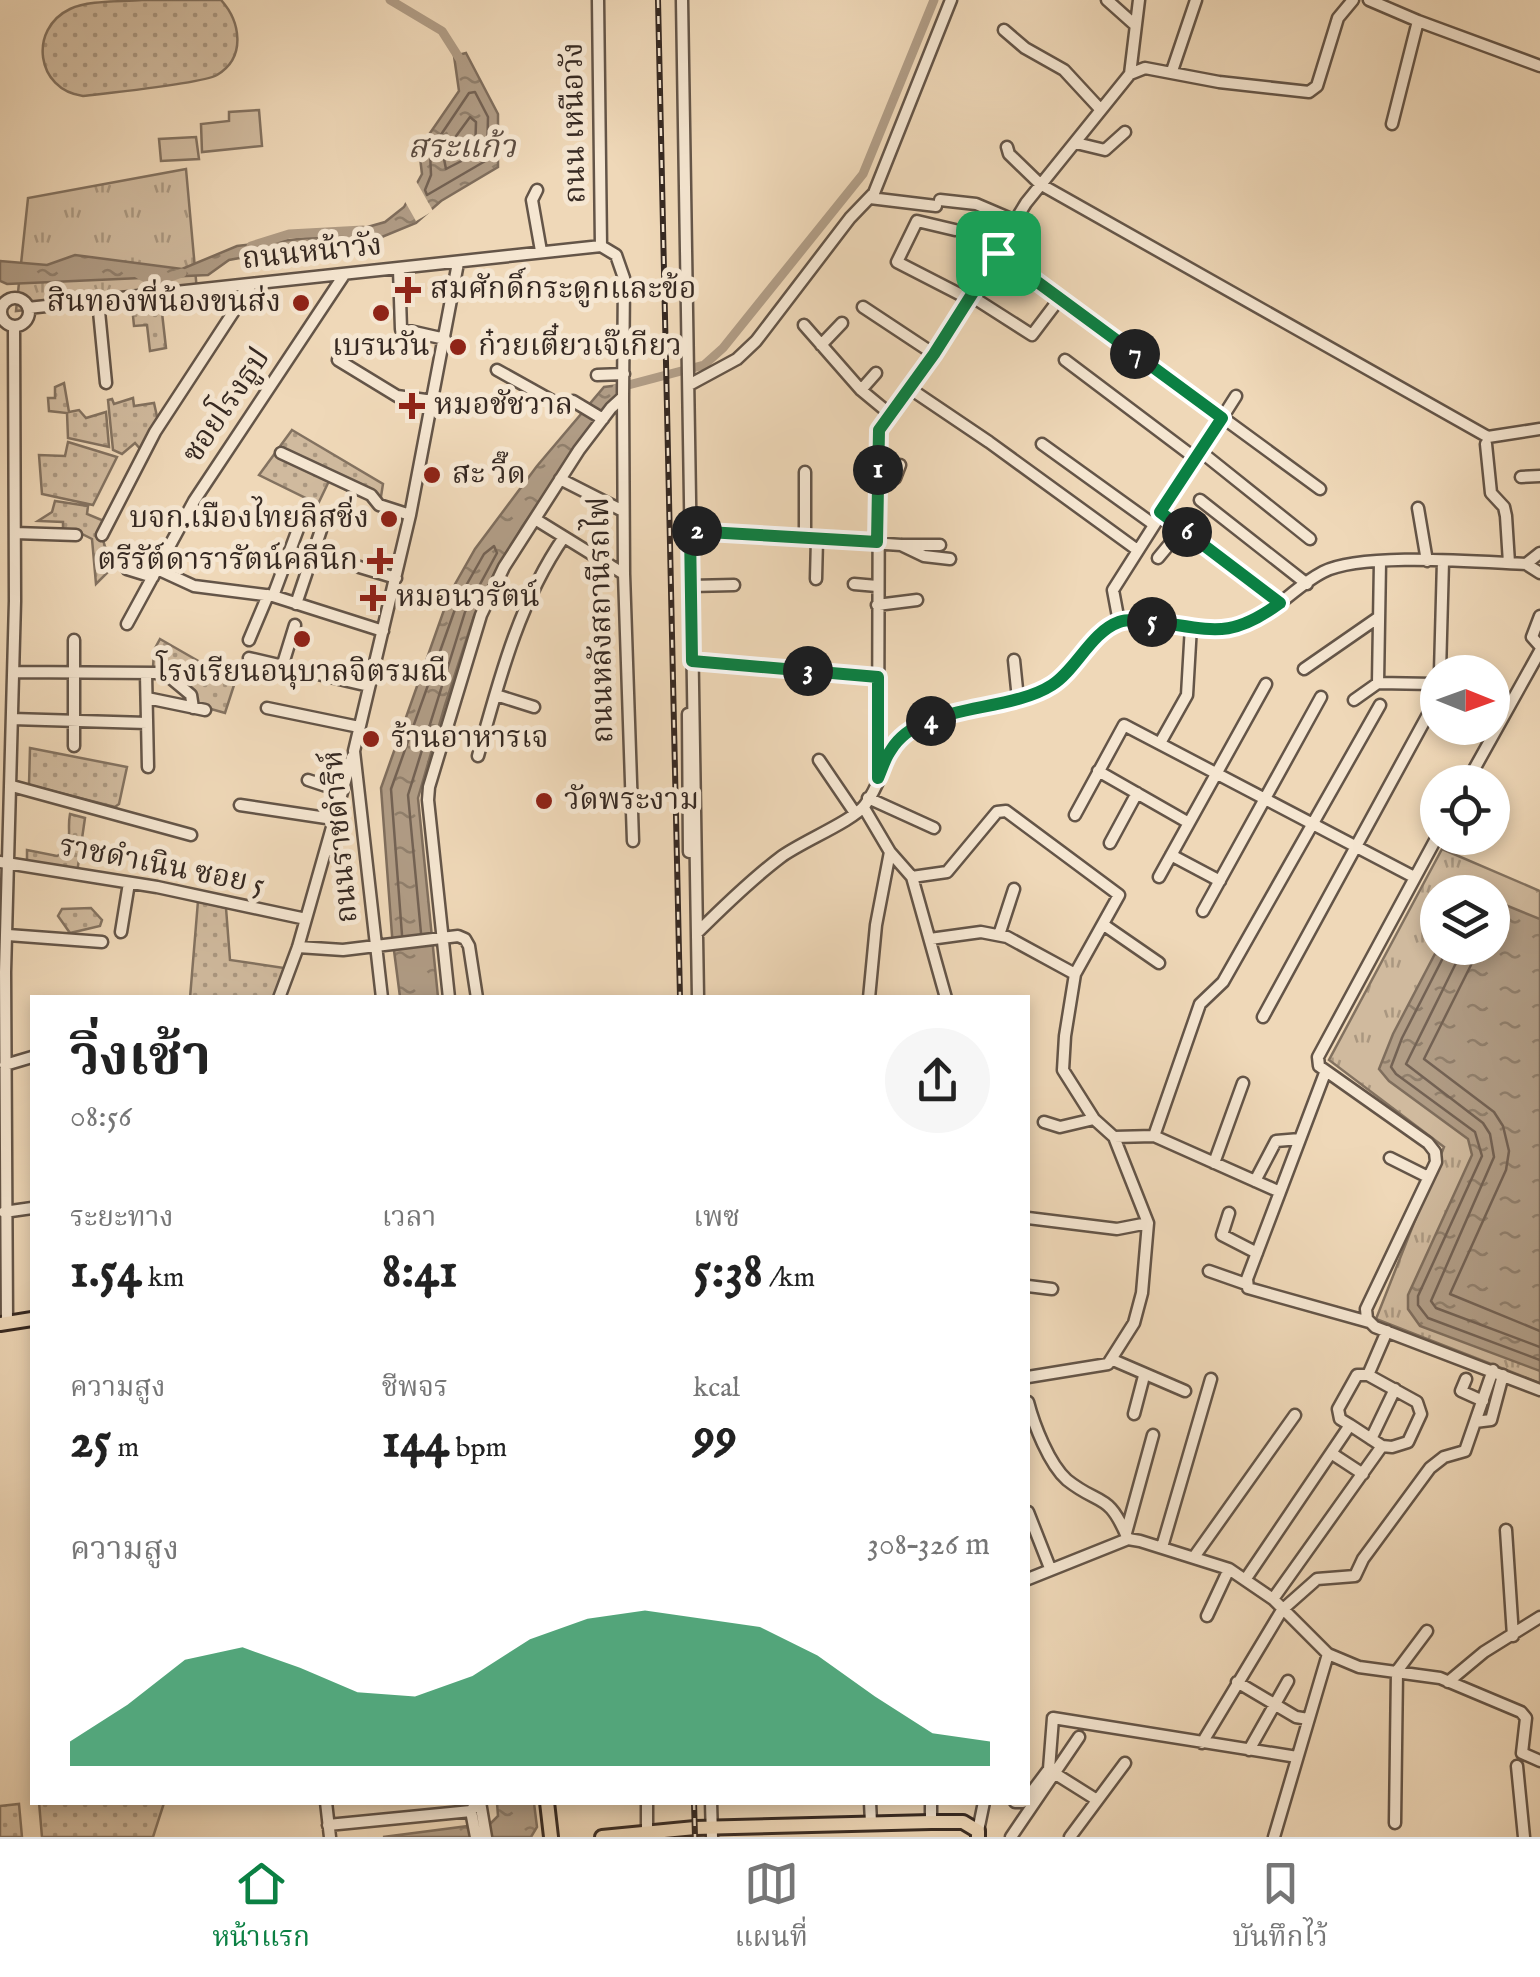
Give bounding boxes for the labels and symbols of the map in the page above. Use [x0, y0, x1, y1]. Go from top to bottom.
street label: ถนน เหนือวัง [555, 42, 595, 204]
water label: สระแก้ว [408, 128, 517, 169]
pin [956, 211, 1041, 296]
street label: ถนนหน้าวัง [240, 227, 384, 279]
place label: สมศักดิ์กระดูกและข้อ [430, 267, 696, 309]
marker: สมศักดิ์กระดูกและข้อ [395, 277, 421, 303]
place label: สินทองพี่น้องขนส่ง [47, 279, 281, 322]
marker: สินทองพี่น้องขนส่ง [290, 292, 312, 314]
marker: เบรนวัน [370, 302, 392, 324]
place label: ก๋วยเตี๋ยวเจ๊เกียว [478, 323, 682, 366]
place label: เบรนวัน [332, 328, 430, 366]
pin: 7 [1110, 329, 1160, 379]
marker: ก๋วยเตี๋ยวเจ๊เกียว [447, 336, 469, 358]
street label: ซอยโรงธูป [171, 339, 279, 471]
place label: หมอชัชวาล [434, 387, 573, 425]
marker: หมอชัชวาล [399, 393, 425, 419]
pin: 1 [853, 445, 903, 495]
place label: สะ วี๊ด [452, 451, 526, 494]
marker: สะ วี๊ด [421, 464, 443, 486]
place label: บจก.เมืองไทยลิสชิ่ง [130, 496, 369, 538]
street label: ถนนหลังสถานีรถไฟ [577, 497, 623, 743]
pin: 2 [672, 506, 722, 556]
pin: 6 [1162, 507, 1212, 557]
marker: บจก.เมืองไทยลิสชิ่ง [378, 508, 400, 530]
place label: ตรีรัต์ดารารัตน์คลีนิก [97, 542, 358, 580]
marker: ตรีรัต์ดารารัตน์คลีนิก [367, 548, 393, 574]
place label: หมอนวรัตน์ [396, 579, 540, 617]
marker: หมอนวรัตน์ [360, 585, 386, 611]
pin: 5 [1127, 597, 1177, 647]
marker: โรงเรียนอนุบาลจิตรมณี [291, 628, 313, 650]
pin: 3 [783, 646, 833, 696]
place label: โรงเรียนอนุบาลจิตรมณี [155, 650, 448, 692]
north arrow [1420, 655, 1510, 745]
pin: 4 [906, 696, 956, 746]
place label: ร้านอาหารเจ [391, 720, 549, 758]
marker: ร้านอาหารเจ [360, 728, 382, 750]
street label: ถนนราชดำริห์ [315, 749, 367, 925]
place label: วัดพระงาม [564, 782, 699, 820]
marker: วัดพระงาม [533, 790, 555, 812]
street label: ราชดำเนิน ซอย 5 [56, 827, 268, 905]

